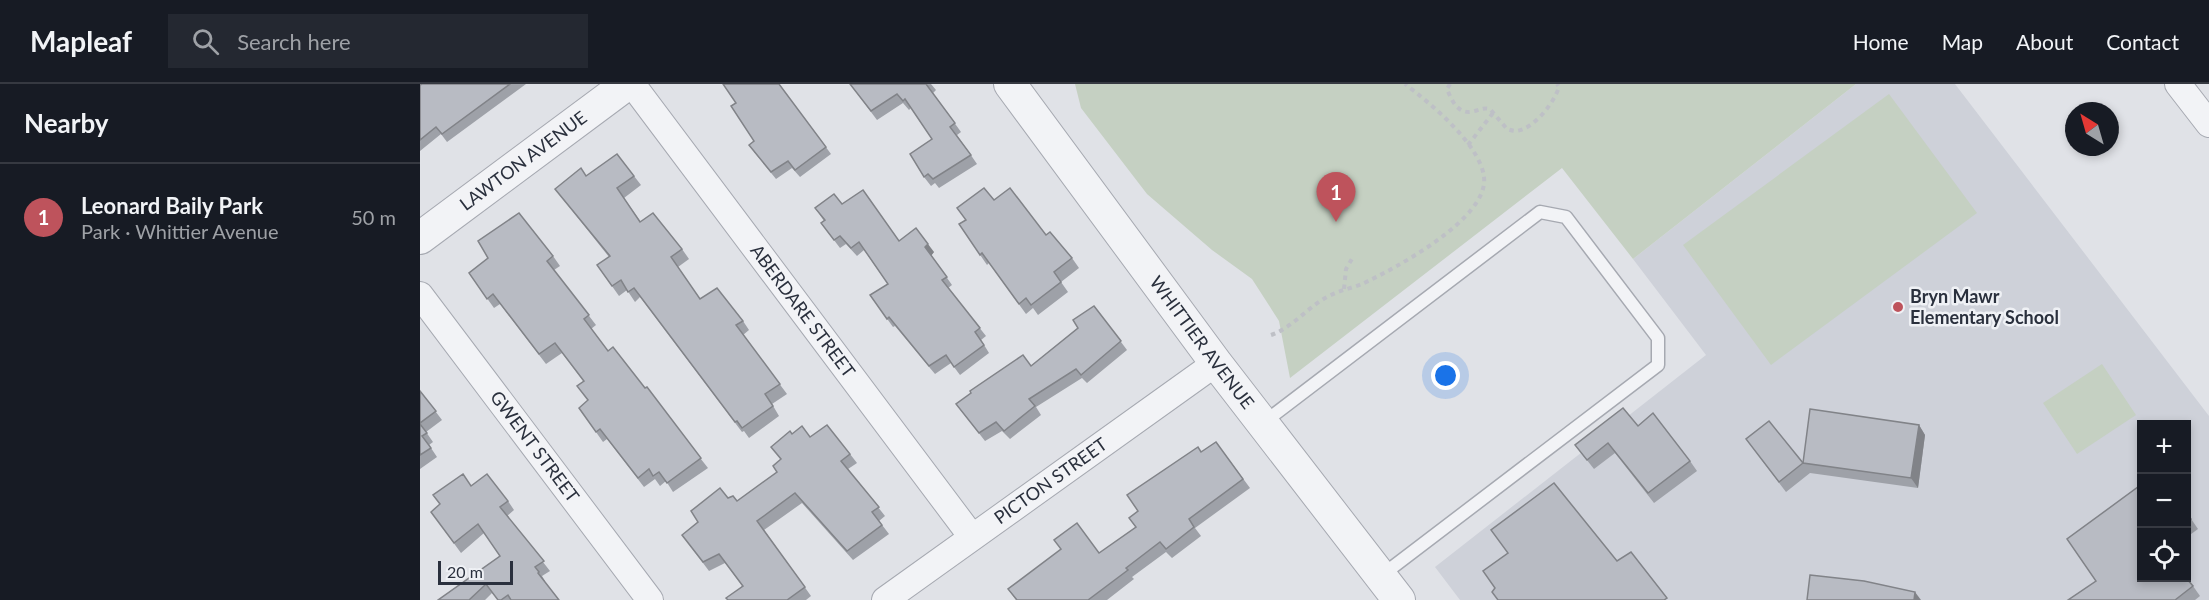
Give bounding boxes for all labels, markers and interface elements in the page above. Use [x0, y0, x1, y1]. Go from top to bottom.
search box [168, 14, 588, 68]
text: Mapleaf [30, 24, 132, 58]
icon: search [189, 25, 222, 58]
text: Search here [237, 28, 351, 55]
text: Home [1853, 29, 1909, 54]
text: Map [1942, 29, 1983, 54]
text: About [2016, 29, 2073, 54]
text: Contact [2106, 29, 2179, 54]
north arrow [2065, 102, 2119, 156]
street label: LAWTON AVENUE [455, 106, 591, 215]
text: Nearby [24, 107, 109, 139]
pin: 1 [1316, 172, 1356, 222]
text: Leonard Baily Park [81, 192, 263, 219]
text: 1 [38, 205, 49, 229]
text: 50 m [351, 205, 396, 229]
text: Park · Whittier Avenue [81, 219, 279, 243]
street label: ABERDARE STREET [746, 240, 860, 382]
street label: WHITTIER AVENUE [1145, 271, 1259, 413]
place label: Bryn Mawr Elementary School [1910, 285, 2059, 328]
marker: Bryn Mawr Elementary School [1891, 300, 1905, 314]
your location [1431, 361, 1460, 390]
street label: GWENT STREET [486, 386, 584, 506]
map controls [2137, 420, 2191, 582]
button: + [2137, 420, 2191, 474]
street label: PICTON STREET [989, 432, 1111, 528]
button: − [2137, 474, 2191, 528]
button: locate [2137, 528, 2191, 582]
scale bar [438, 558, 513, 586]
text: 20 m [447, 562, 483, 581]

